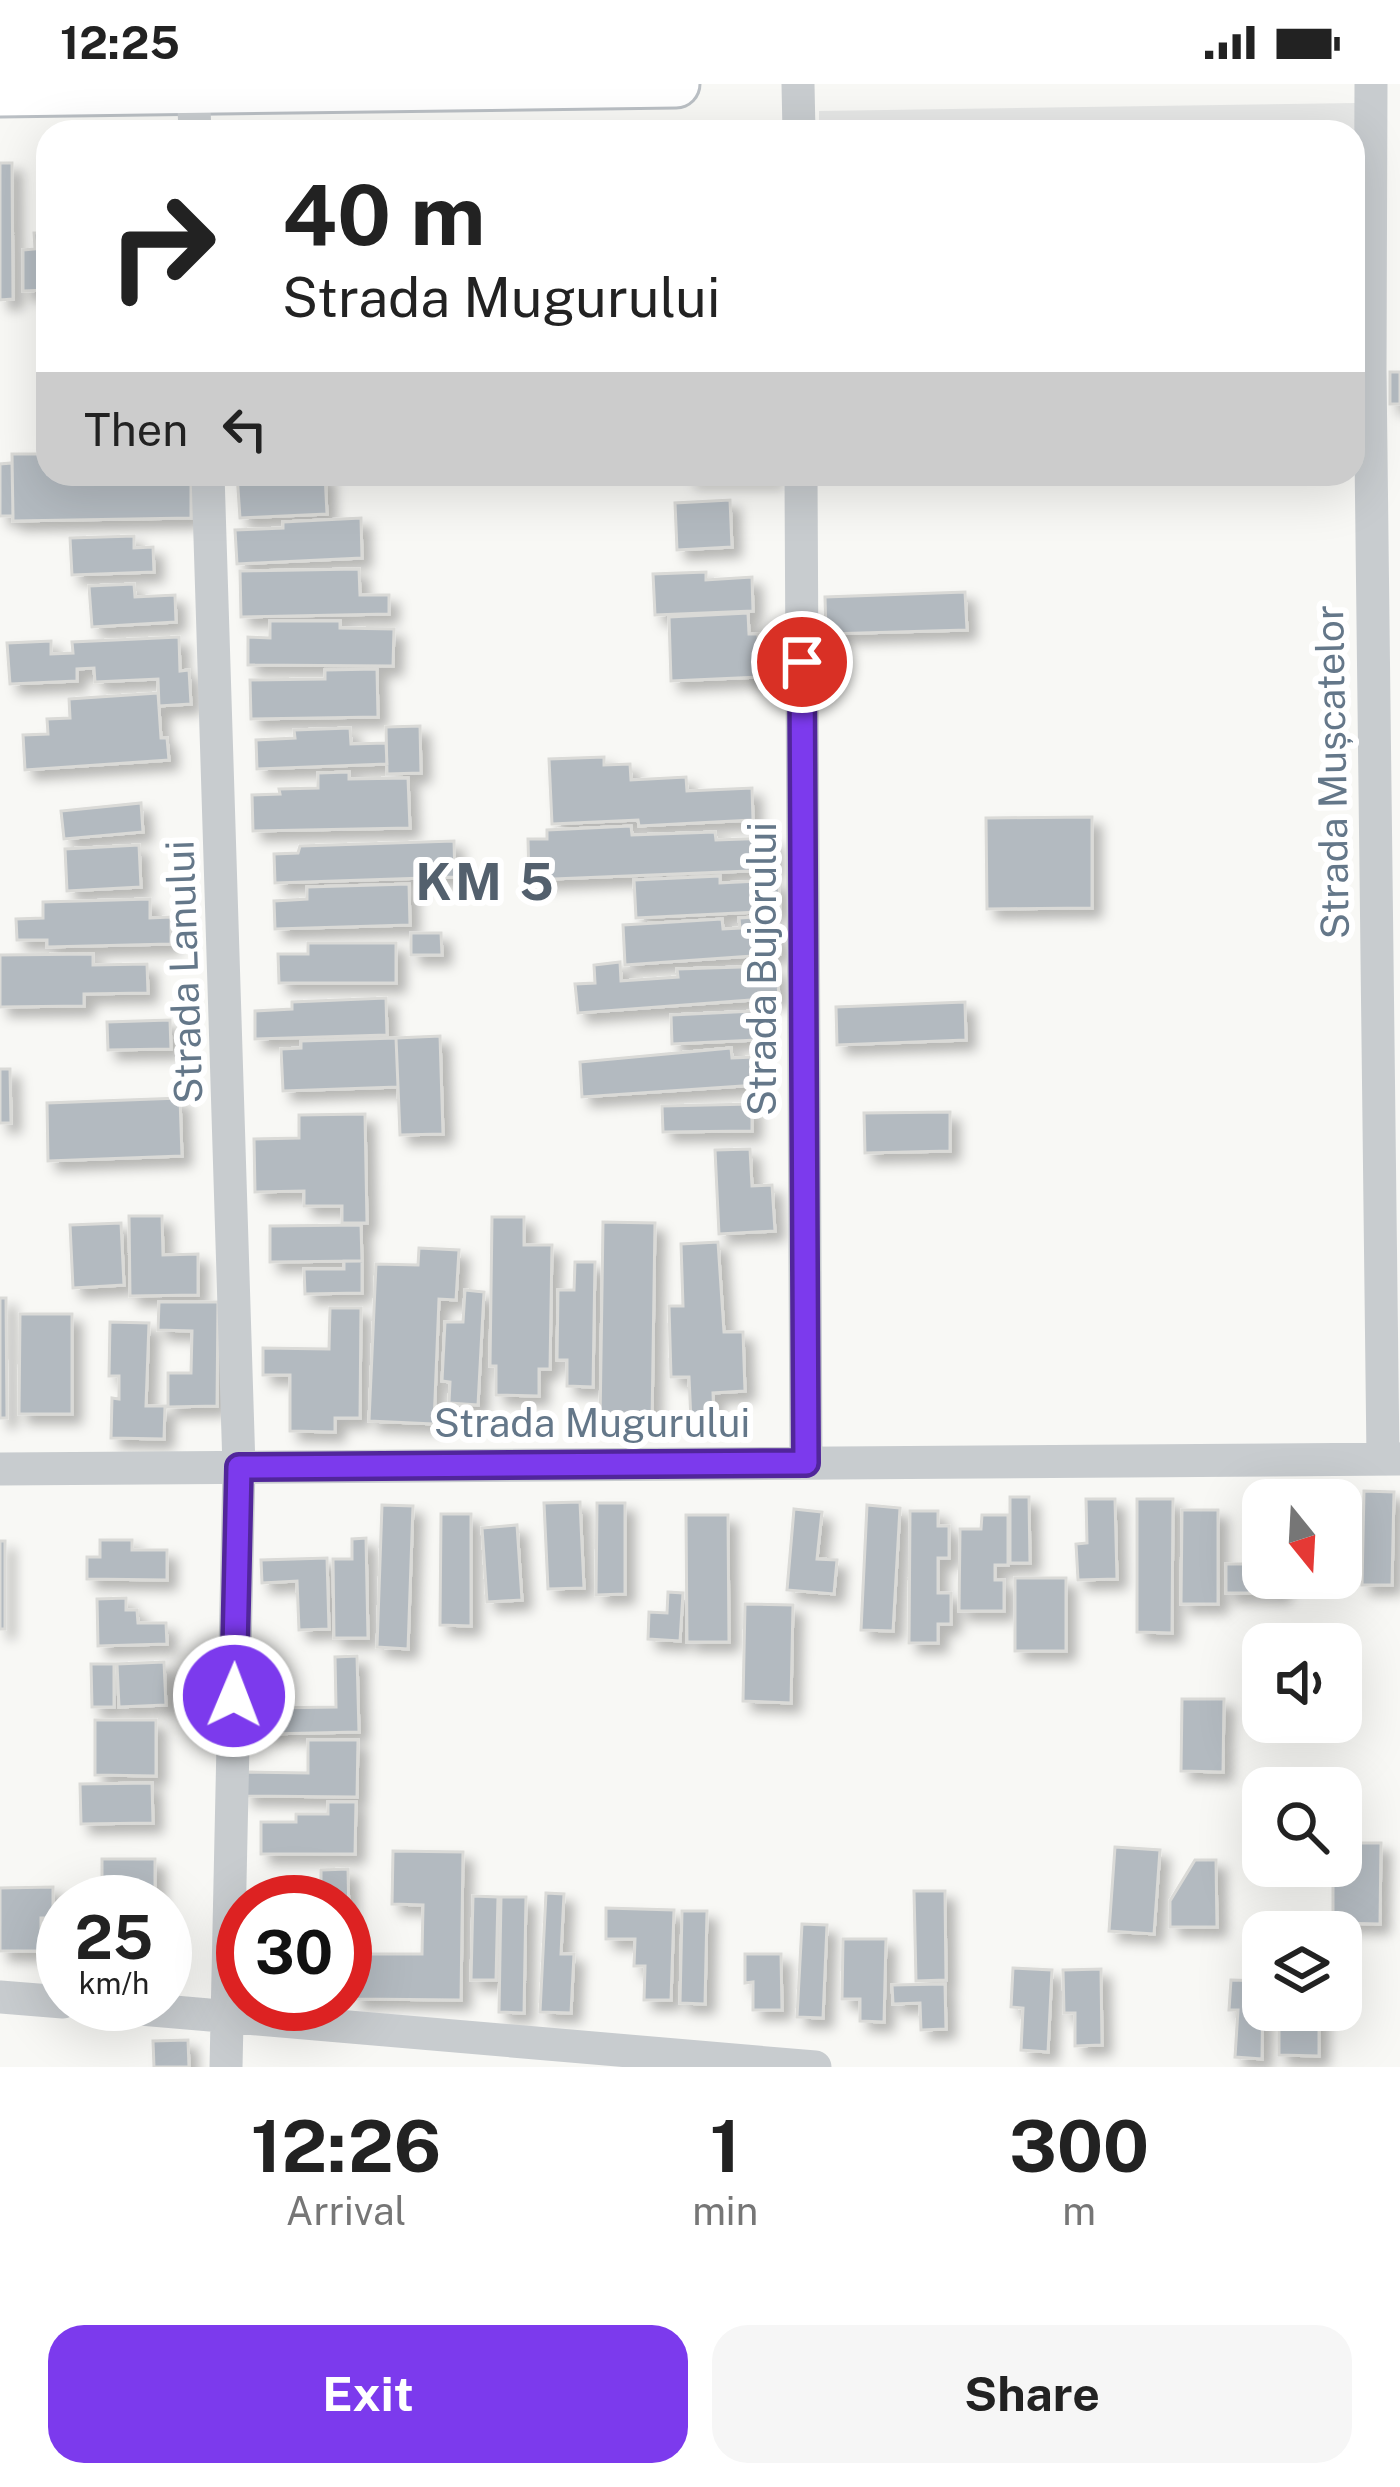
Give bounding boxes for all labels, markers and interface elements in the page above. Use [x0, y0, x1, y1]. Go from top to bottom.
text: 12:25 [60, 16, 180, 69]
text: 40 m [282, 165, 485, 264]
icon: right [84, 168, 240, 324]
text: Strada Mugurului [282, 266, 720, 329]
icon: left [212, 396, 278, 462]
text: Then [84, 403, 188, 456]
street label: Strada Mușcatelor [1306, 604, 1358, 940]
pin [751, 611, 853, 713]
icon: arrive [769, 629, 835, 695]
street label: Strada Bujorului [739, 822, 785, 1116]
street label: Strada Lanului [156, 840, 212, 1104]
district label: KM 5 [415, 852, 557, 911]
street label: Strada Mugurului [434, 1400, 750, 1446]
north arrow [1242, 1479, 1362, 1599]
map controls [1242, 1479, 1362, 2031]
button: sound [1242, 1623, 1362, 1743]
position arrow [171, 1633, 297, 1759]
button: search [1242, 1767, 1362, 1887]
speed limit sign: 30 [216, 1875, 372, 2031]
text: 25 [75, 1902, 153, 1973]
button: layers [1242, 1911, 1362, 2031]
text: km/h [79, 1965, 149, 2001]
text: 12:26 [251, 2104, 441, 2188]
text: 1 [710, 2104, 741, 2188]
text: 300 [1009, 2104, 1149, 2188]
text: Arrival [286, 2188, 406, 2234]
text: min [692, 2188, 758, 2234]
text: m [1062, 2188, 1096, 2234]
button: Exit [48, 2325, 688, 2463]
button: Share [712, 2325, 1352, 2463]

